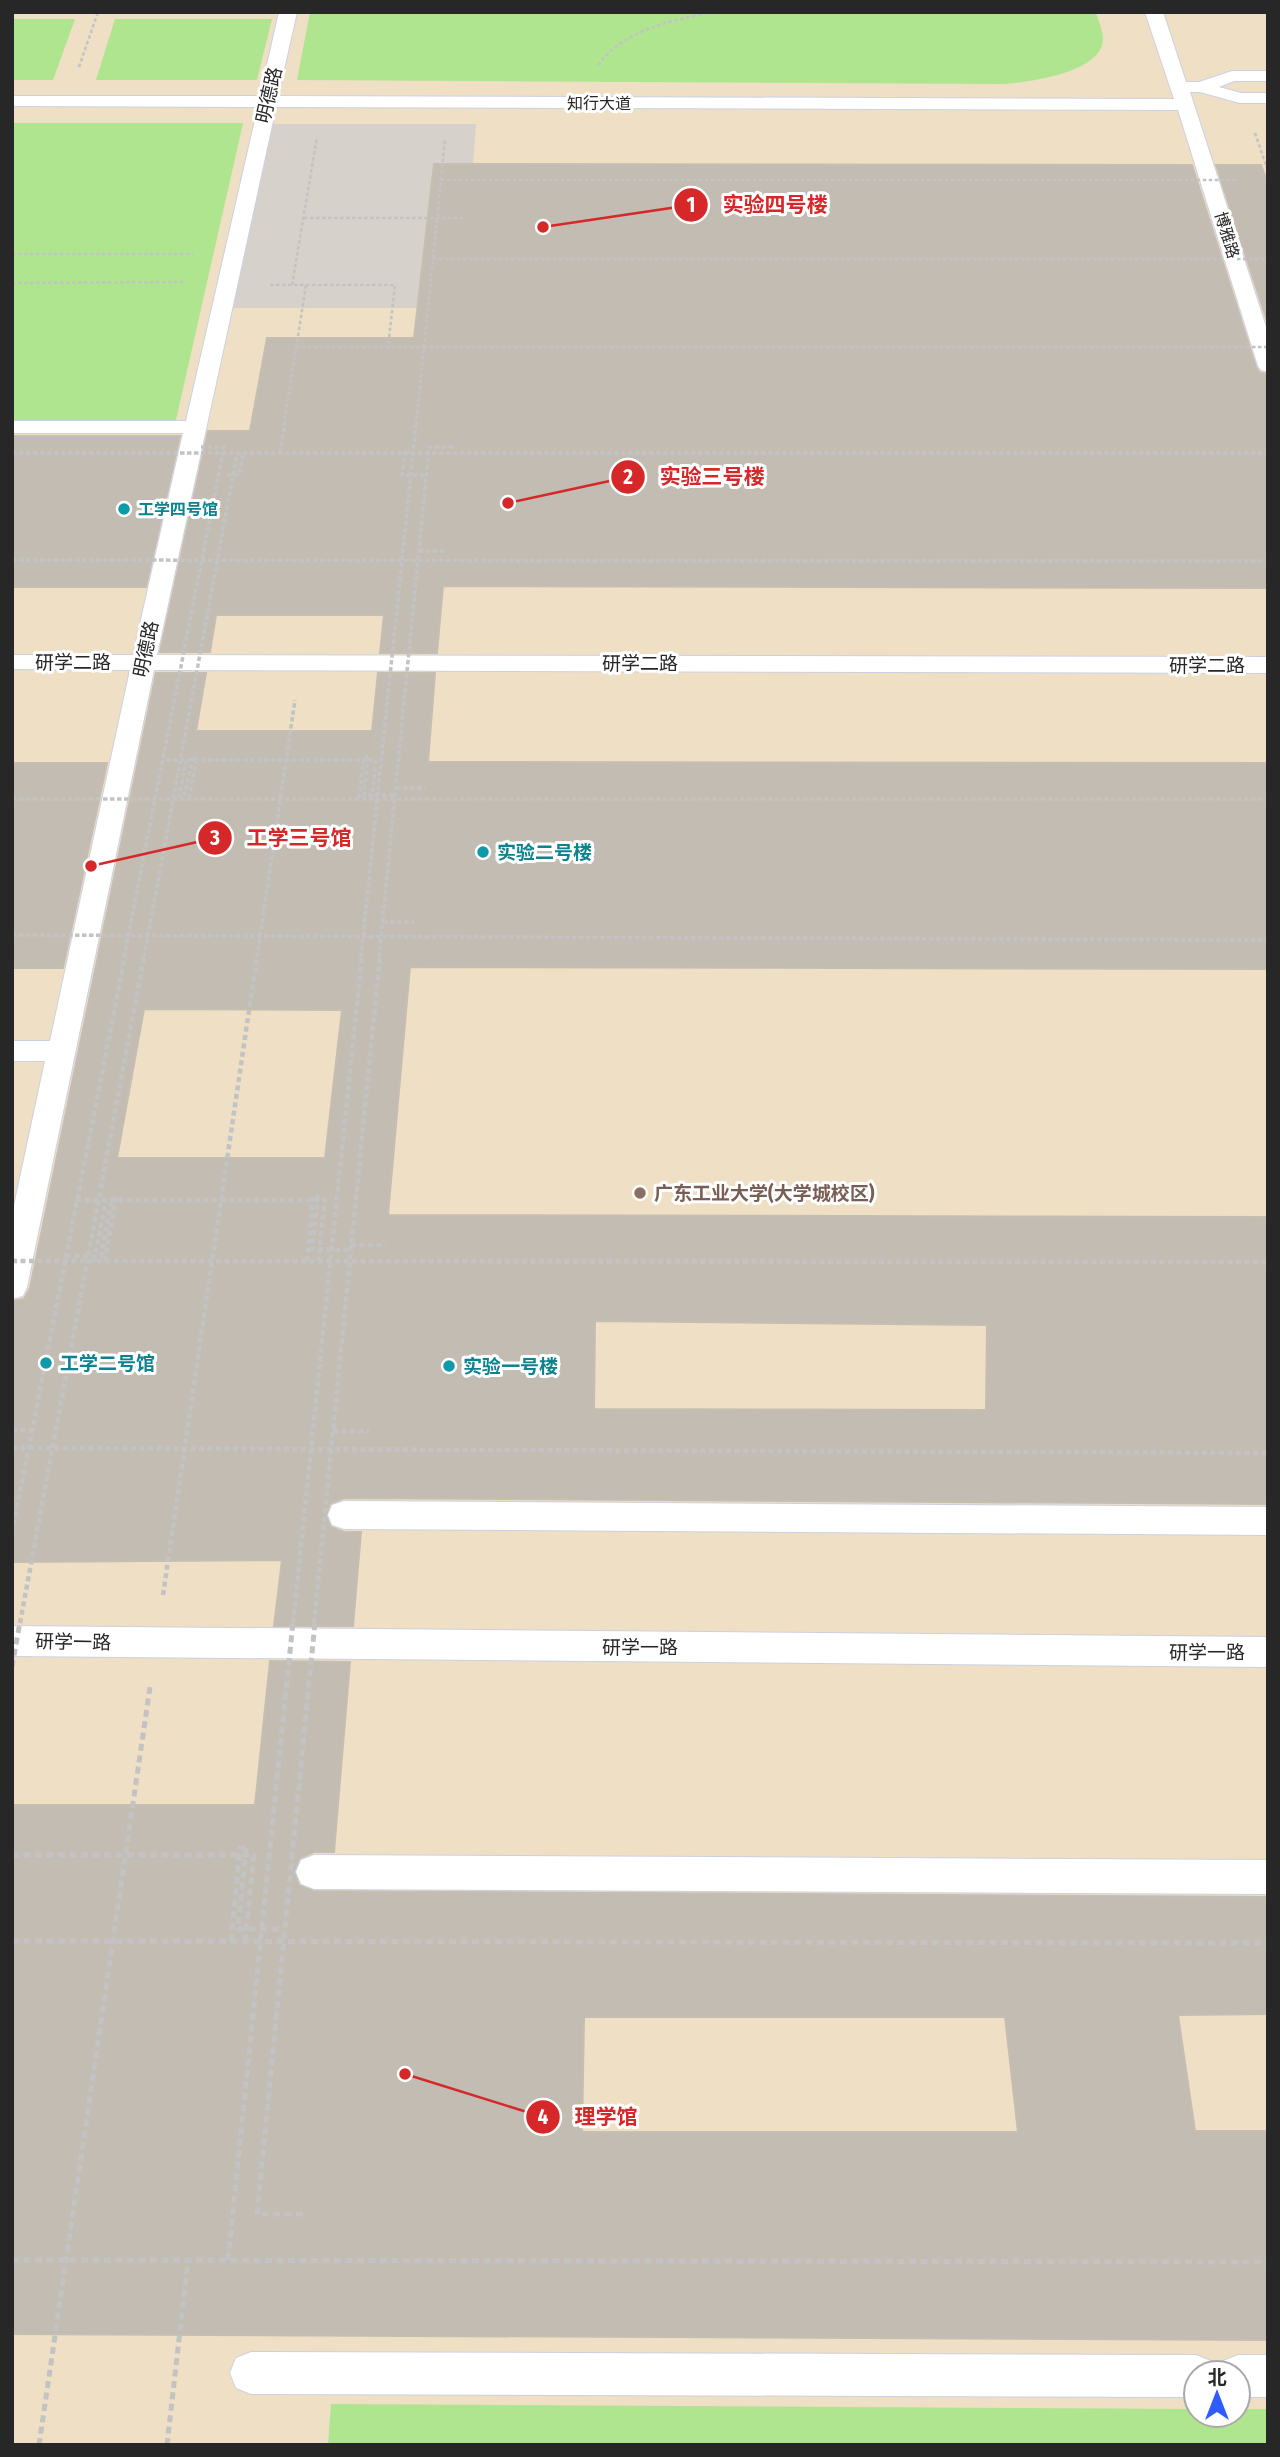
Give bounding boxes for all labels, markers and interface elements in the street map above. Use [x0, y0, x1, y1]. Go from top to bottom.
street label: 明德路 [251, 65, 287, 125]
street label: 知行大道 [567, 94, 631, 113]
callout: 实验四号楼 [673, 184, 841, 226]
text: 1 [687, 192, 695, 218]
text: 实验四号楼 [723, 192, 828, 218]
street label: 博雅路 [1211, 209, 1243, 261]
callout: 实验三号楼 [610, 456, 778, 498]
text: 2 [622, 464, 633, 490]
text: 实验三号楼 [660, 464, 765, 490]
place label: 工学四号馆 [138, 500, 218, 519]
marker: 工学四号馆 [116, 501, 132, 517]
street label: 明德路 [129, 619, 163, 679]
street label: 研学二路 [35, 651, 111, 674]
street label: 研学二路 [602, 652, 678, 675]
street label: 研学二路 [1169, 654, 1245, 677]
callout: 工学三号馆 [197, 817, 365, 859]
text: 3 [209, 825, 220, 851]
text: 工学三号馆 [247, 825, 352, 851]
place label: 实验二号楼 [497, 841, 592, 864]
marker: 实验二号楼 [475, 844, 491, 860]
place label: 广东工业大学(大学城校区) [654, 1182, 875, 1205]
marker: 广东工业大学(大学城校区) [632, 1185, 648, 1201]
place label: 工学二号馆 [60, 1352, 155, 1375]
marker: 工学二号馆 [38, 1355, 54, 1371]
place label: 实验一号楼 [463, 1355, 558, 1378]
marker: 实验一号楼 [441, 1358, 457, 1374]
street label: 研学一路 [35, 1630, 111, 1654]
street label: 研学一路 [602, 1636, 678, 1659]
street label: 研学一路 [1169, 1641, 1245, 1664]
callout: 理学馆 [526, 2096, 652, 2138]
text: 4 [538, 2104, 549, 2130]
text: 理学馆 [575, 2104, 638, 2130]
north arrow [1182, 2359, 1252, 2429]
text: 北 [1207, 2366, 1227, 2389]

